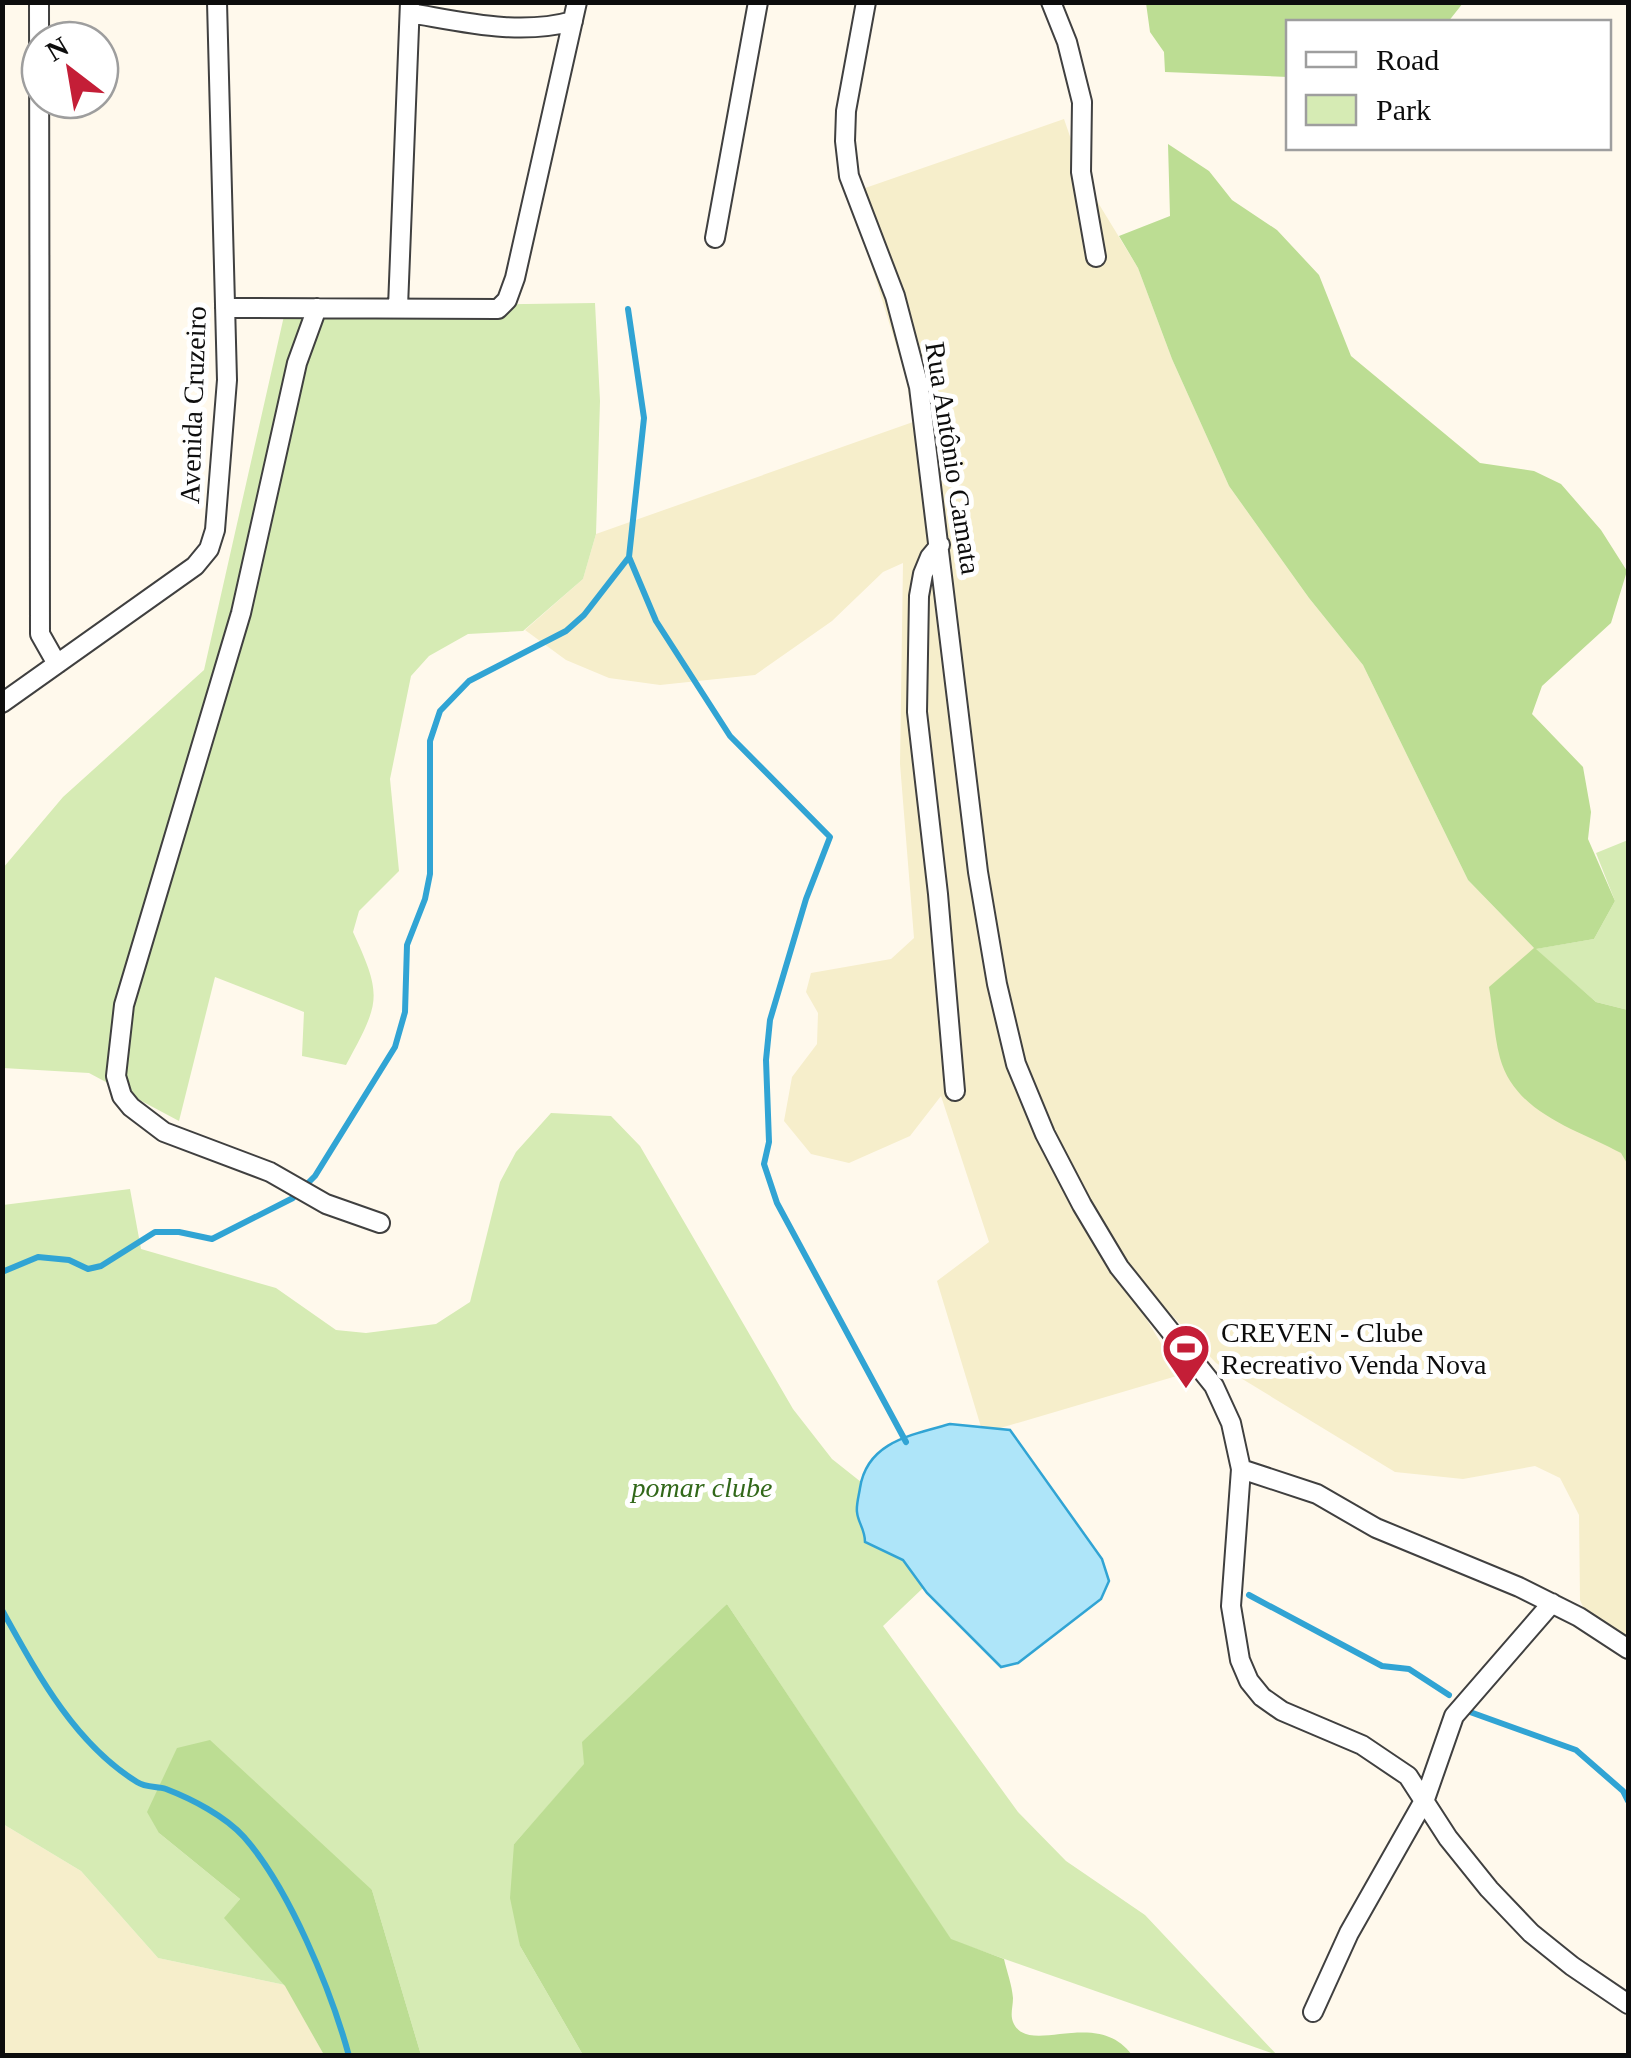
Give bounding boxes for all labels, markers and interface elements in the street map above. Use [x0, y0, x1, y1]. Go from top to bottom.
north arrow [20, 20, 120, 120]
legend [1286, 20, 1611, 150]
text: N [41, 31, 74, 67]
text: Road [1376, 43, 1439, 76]
text: Park [1376, 93, 1431, 126]
street label: Avenida Cruzeiro [174, 306, 212, 504]
street label: Rua Antônio Camata [919, 340, 987, 577]
place label: CREVEN - Clube Recreativo Venda Nova [1221, 1317, 1487, 1380]
sports icon: CREVEN - Clube Recreativo Venda Nova [1160, 1322, 1212, 1390]
park label: pomar clube [630, 1472, 772, 1503]

